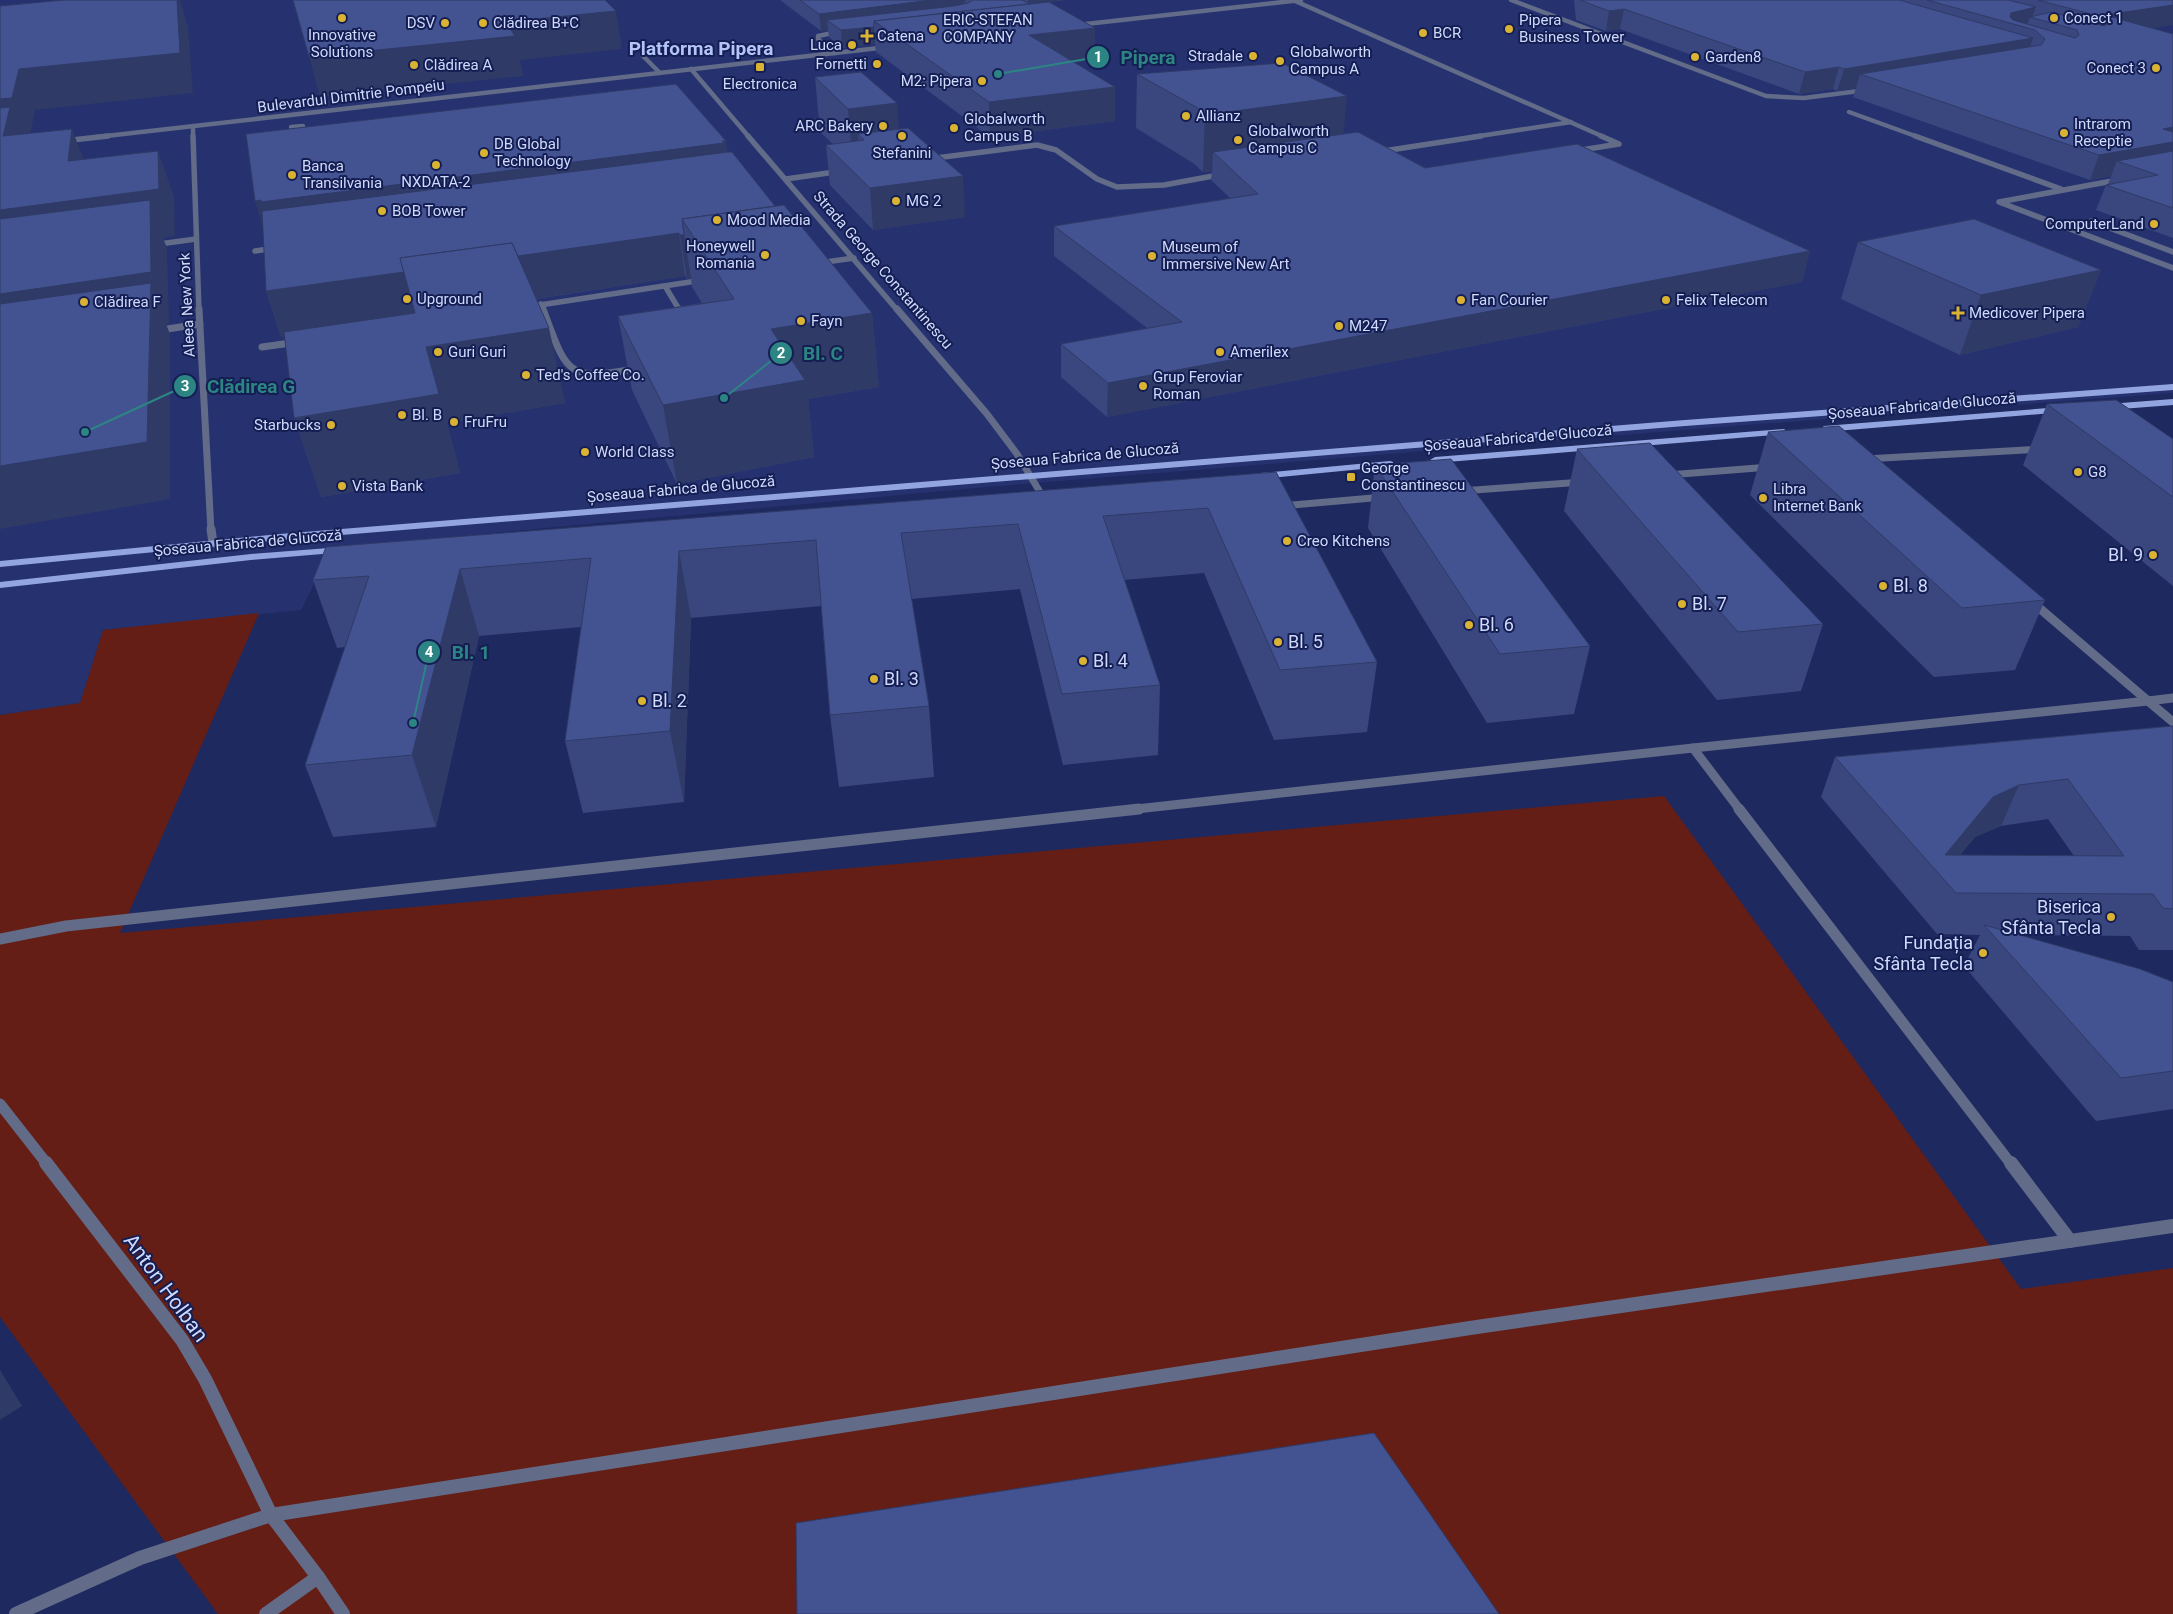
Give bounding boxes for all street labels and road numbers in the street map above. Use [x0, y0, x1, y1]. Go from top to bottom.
street label: Bulevardul Dimitrie Pompeiu [256, 76, 446, 116]
street label: Strada George Constantinescu [810, 187, 956, 353]
street label: Aleea New York [175, 252, 199, 358]
street label: Șoseaua Fabrica de Glucoză [1827, 389, 2017, 423]
street label: Șoseaua Fabrica de Glucoză [1423, 421, 1613, 455]
street label: Șoseaua Fabrica de Glucoză [990, 439, 1180, 473]
street label: Șoseaua Fabrica de Glucoză [586, 472, 776, 506]
street label: Șoseaua Fabrica de Glucoză [153, 526, 343, 560]
street label: Anton Holban [119, 1229, 213, 1347]

